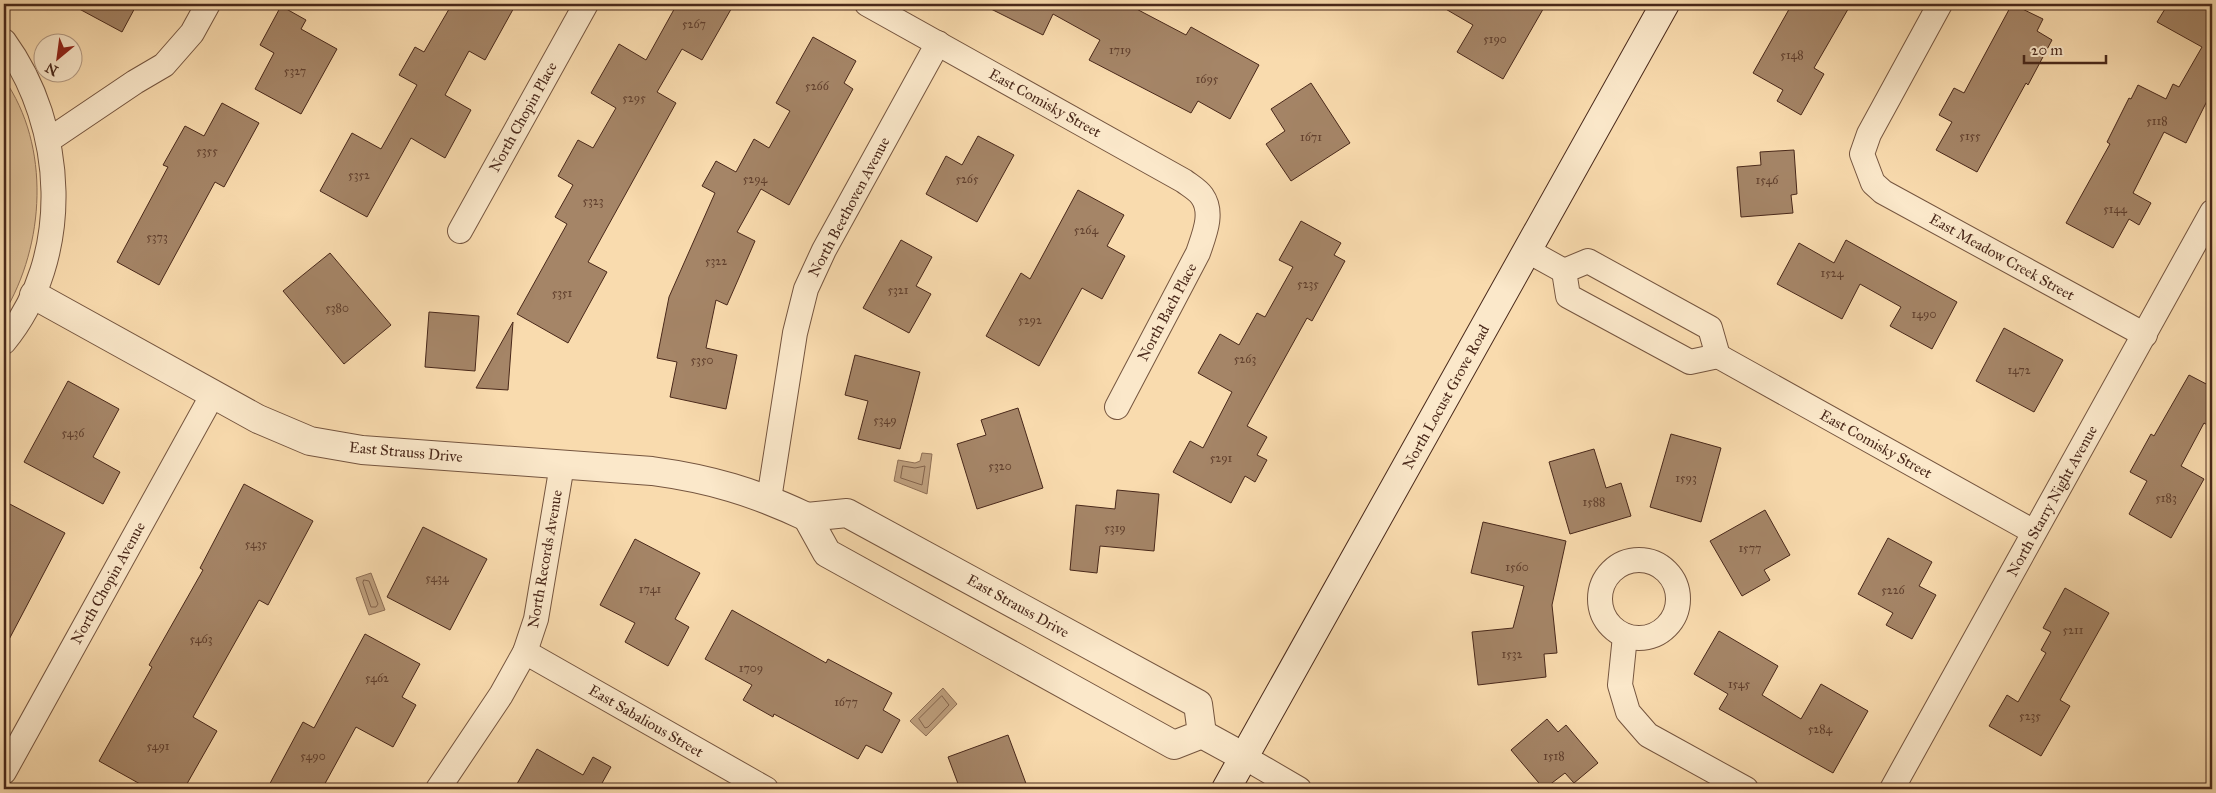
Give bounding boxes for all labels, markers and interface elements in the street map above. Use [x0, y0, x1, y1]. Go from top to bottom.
house number: 5267 [682, 17, 706, 31]
north arrow [32, 32, 82, 82]
house number: 5190 [1483, 32, 1507, 46]
scale bar [2024, 32, 2106, 64]
text: 20 m [2031, 41, 2063, 59]
house number: 1719 [1109, 43, 1131, 57]
house number: 5148 [1780, 48, 1804, 62]
text: N [43, 59, 61, 79]
street label: North Chopin Place [485, 59, 561, 175]
house number: 5327 [284, 64, 306, 78]
street label: East Comisky Street [986, 65, 1105, 142]
house number: 1695 [1196, 72, 1219, 86]
house number: 5266 [805, 79, 830, 93]
house number: 5295 [622, 91, 646, 105]
house number: 5118 [2146, 114, 2168, 128]
house number: 5155 [1959, 129, 1981, 143]
house number: 1671 [1300, 130, 1322, 144]
street label: North Beethoven Avenue [804, 134, 894, 280]
house number: 5355 [196, 144, 218, 158]
house number: 5352 [348, 168, 370, 182]
house number: 5294 [743, 172, 768, 186]
house number: 5265 [955, 172, 979, 186]
house number: 1546 [1756, 173, 1779, 187]
house number: 5323 [582, 194, 604, 208]
house number: 5144 [2103, 202, 2127, 216]
street label: East Meadow Creek Street [1926, 210, 2078, 305]
house number: 5264 [1074, 223, 1098, 237]
house number: 5373 [146, 230, 168, 244]
house number: 5322 [705, 254, 727, 268]
street label: North Bach Place [1134, 260, 1200, 364]
house number: 1524 [1821, 266, 1844, 280]
house number: 5235 [1297, 277, 1319, 291]
house number: 5321 [887, 283, 909, 297]
house number: 5351 [552, 286, 573, 300]
house number: 5380 [325, 301, 349, 315]
house number: 1490 [1912, 307, 1936, 321]
house number: 5292 [1018, 313, 1042, 327]
street label: North Locust Grove Road [1399, 321, 1493, 472]
house number: 5263 [1234, 352, 1256, 366]
house number: 5350 [691, 353, 713, 367]
house number: 1472 [2007, 363, 2031, 377]
street label: East Comisky Street [1817, 406, 1936, 483]
house number: 5349 [873, 413, 897, 427]
street label: North Starry Night Avenue [2003, 422, 2101, 580]
house number: 5436 [62, 426, 85, 440]
street label: East Strauss Drive [349, 438, 463, 466]
house number: 5291 [1210, 451, 1233, 465]
house number: 5320 [988, 459, 1012, 473]
house number: 1593 [1675, 471, 1697, 485]
street label: North Records Avenue [524, 488, 566, 630]
house number: 5183 [2155, 491, 2177, 505]
house number: 1588 [1583, 495, 1606, 509]
street label: North Chopin Avenue [67, 519, 149, 647]
house number: 5319 [1104, 521, 1126, 535]
house number: 5435 [245, 537, 268, 551]
house number: 1577 [1738, 541, 1762, 555]
house number: 1560 [1505, 560, 1529, 574]
house number: 5434 [425, 571, 449, 585]
street label: East Strauss Drive [964, 571, 1072, 641]
house number: 1741 [639, 582, 661, 596]
house number: 5226 [1881, 583, 1906, 597]
house number: 5211 [2063, 623, 2084, 637]
house number: 5463 [190, 632, 213, 646]
house number: 1532 [1502, 647, 1523, 661]
house number: 1709 [739, 661, 763, 675]
house number: 5462 [365, 671, 389, 685]
house number: 1545 [1728, 677, 1751, 691]
street label: East Sabalious Street [585, 681, 707, 761]
house number: 1677 [834, 695, 858, 709]
house number: 5235 [2019, 709, 2041, 723]
house number: 5284 [1808, 722, 1833, 736]
house number: 5491 [146, 739, 170, 753]
house number: 5490 [300, 749, 326, 763]
house number: 1518 [1543, 749, 1565, 763]

